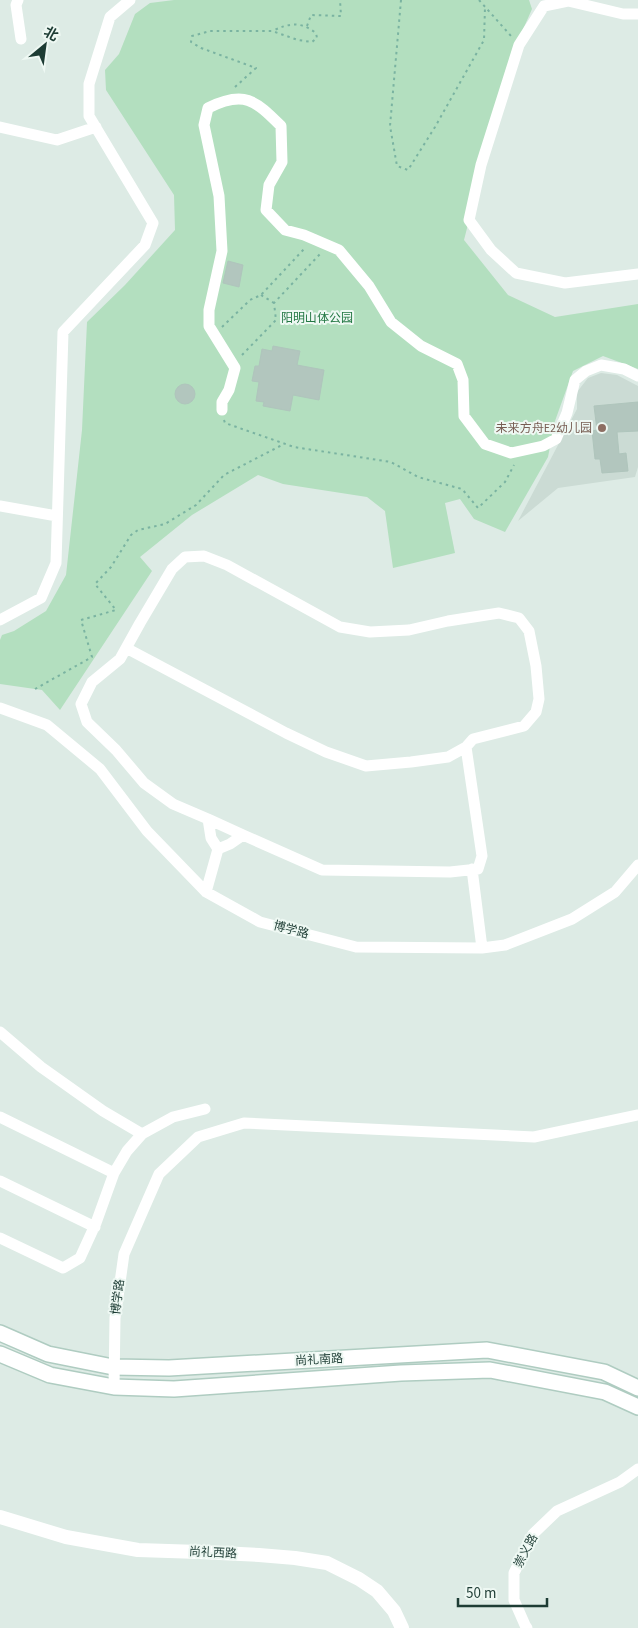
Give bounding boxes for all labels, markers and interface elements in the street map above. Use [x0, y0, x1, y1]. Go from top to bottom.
north arrow [20, 20, 70, 70]
text: 北 [40, 22, 62, 47]
park label: 阳明山体公园 [281, 310, 353, 327]
place label: 未来方舟E2幼儿园 [496, 420, 592, 437]
marker: 未来方舟E2幼儿园 [596, 422, 608, 434]
street label: 博学路 [271, 917, 311, 943]
street label: 博学路 [107, 1278, 129, 1316]
street label: 尚礼南路 [295, 1350, 343, 1370]
street label: 崇义路 [510, 1531, 542, 1571]
street label: 尚礼西路 [189, 1543, 237, 1563]
scale bar [458, 1576, 547, 1608]
text: 50 m [466, 1583, 496, 1604]

